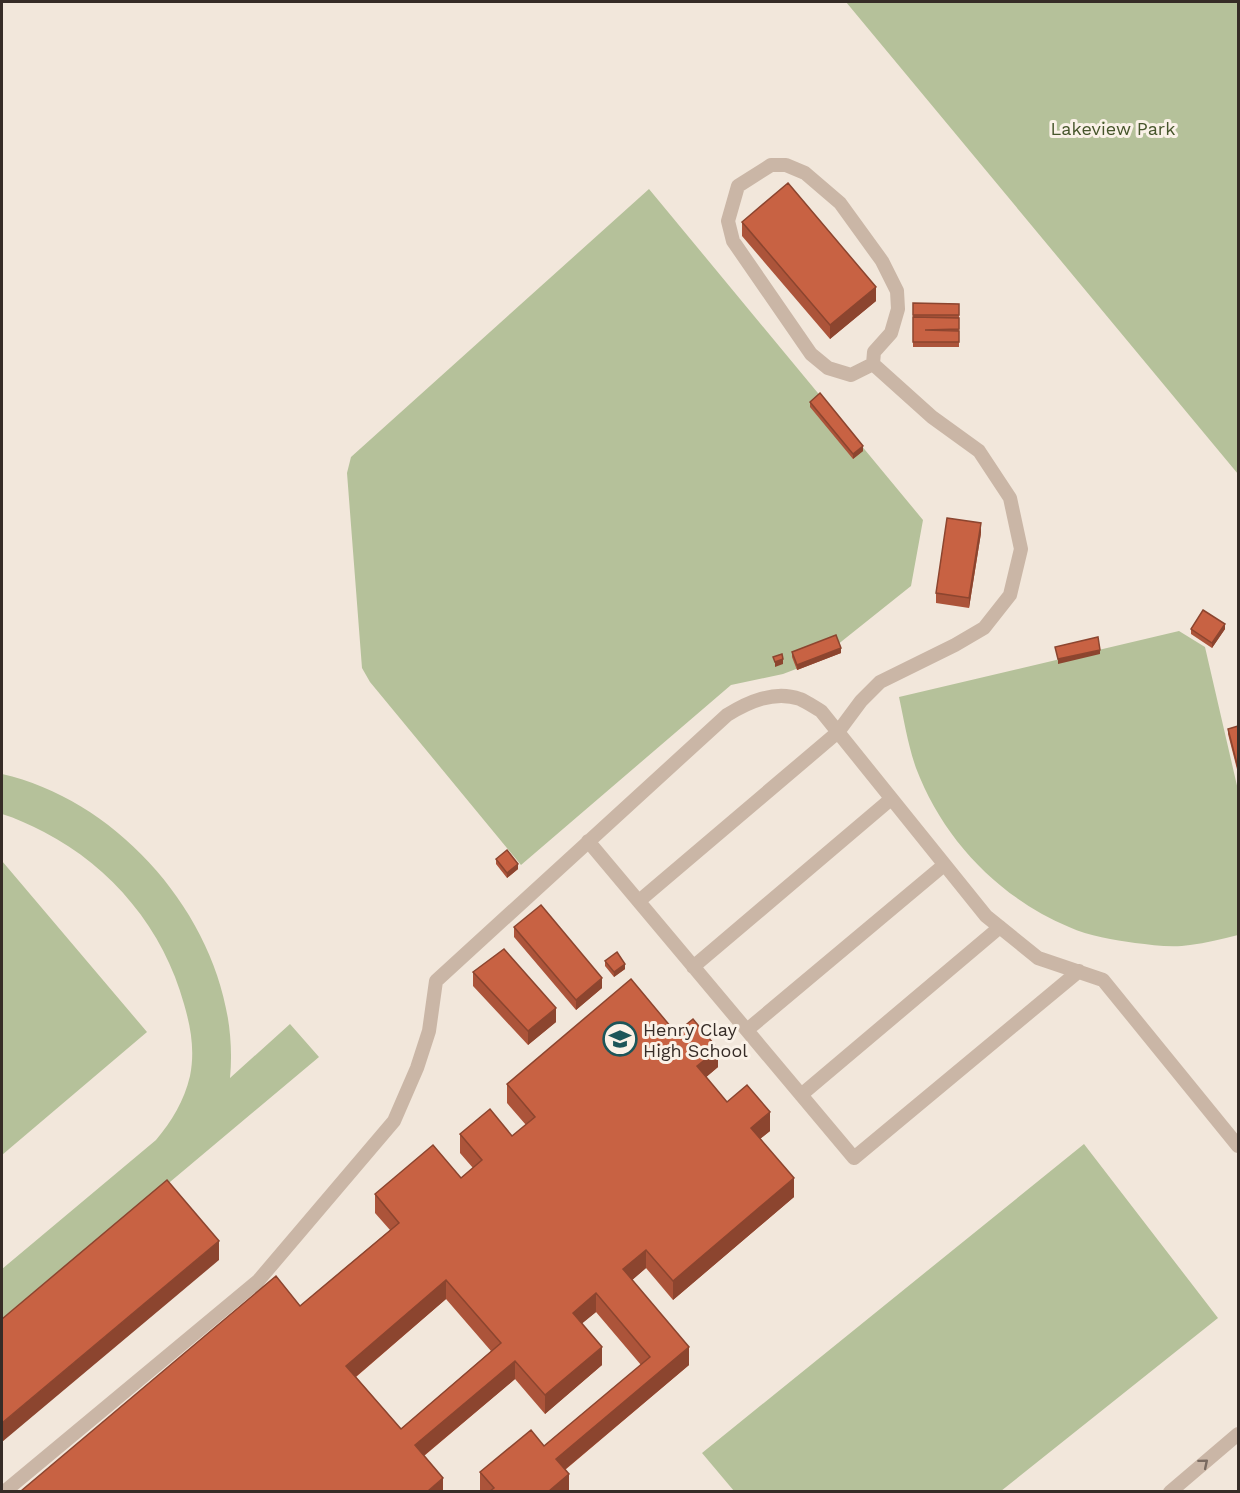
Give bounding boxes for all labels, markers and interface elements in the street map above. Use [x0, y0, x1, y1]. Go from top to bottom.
park label: Lakeview Park [1051, 118, 1175, 139]
place label: Henry Clay High School [643, 1019, 748, 1061]
school or university icon: Henry Clay High School [602, 1021, 638, 1057]
one-way arrow [1197, 1459, 1208, 1470]

